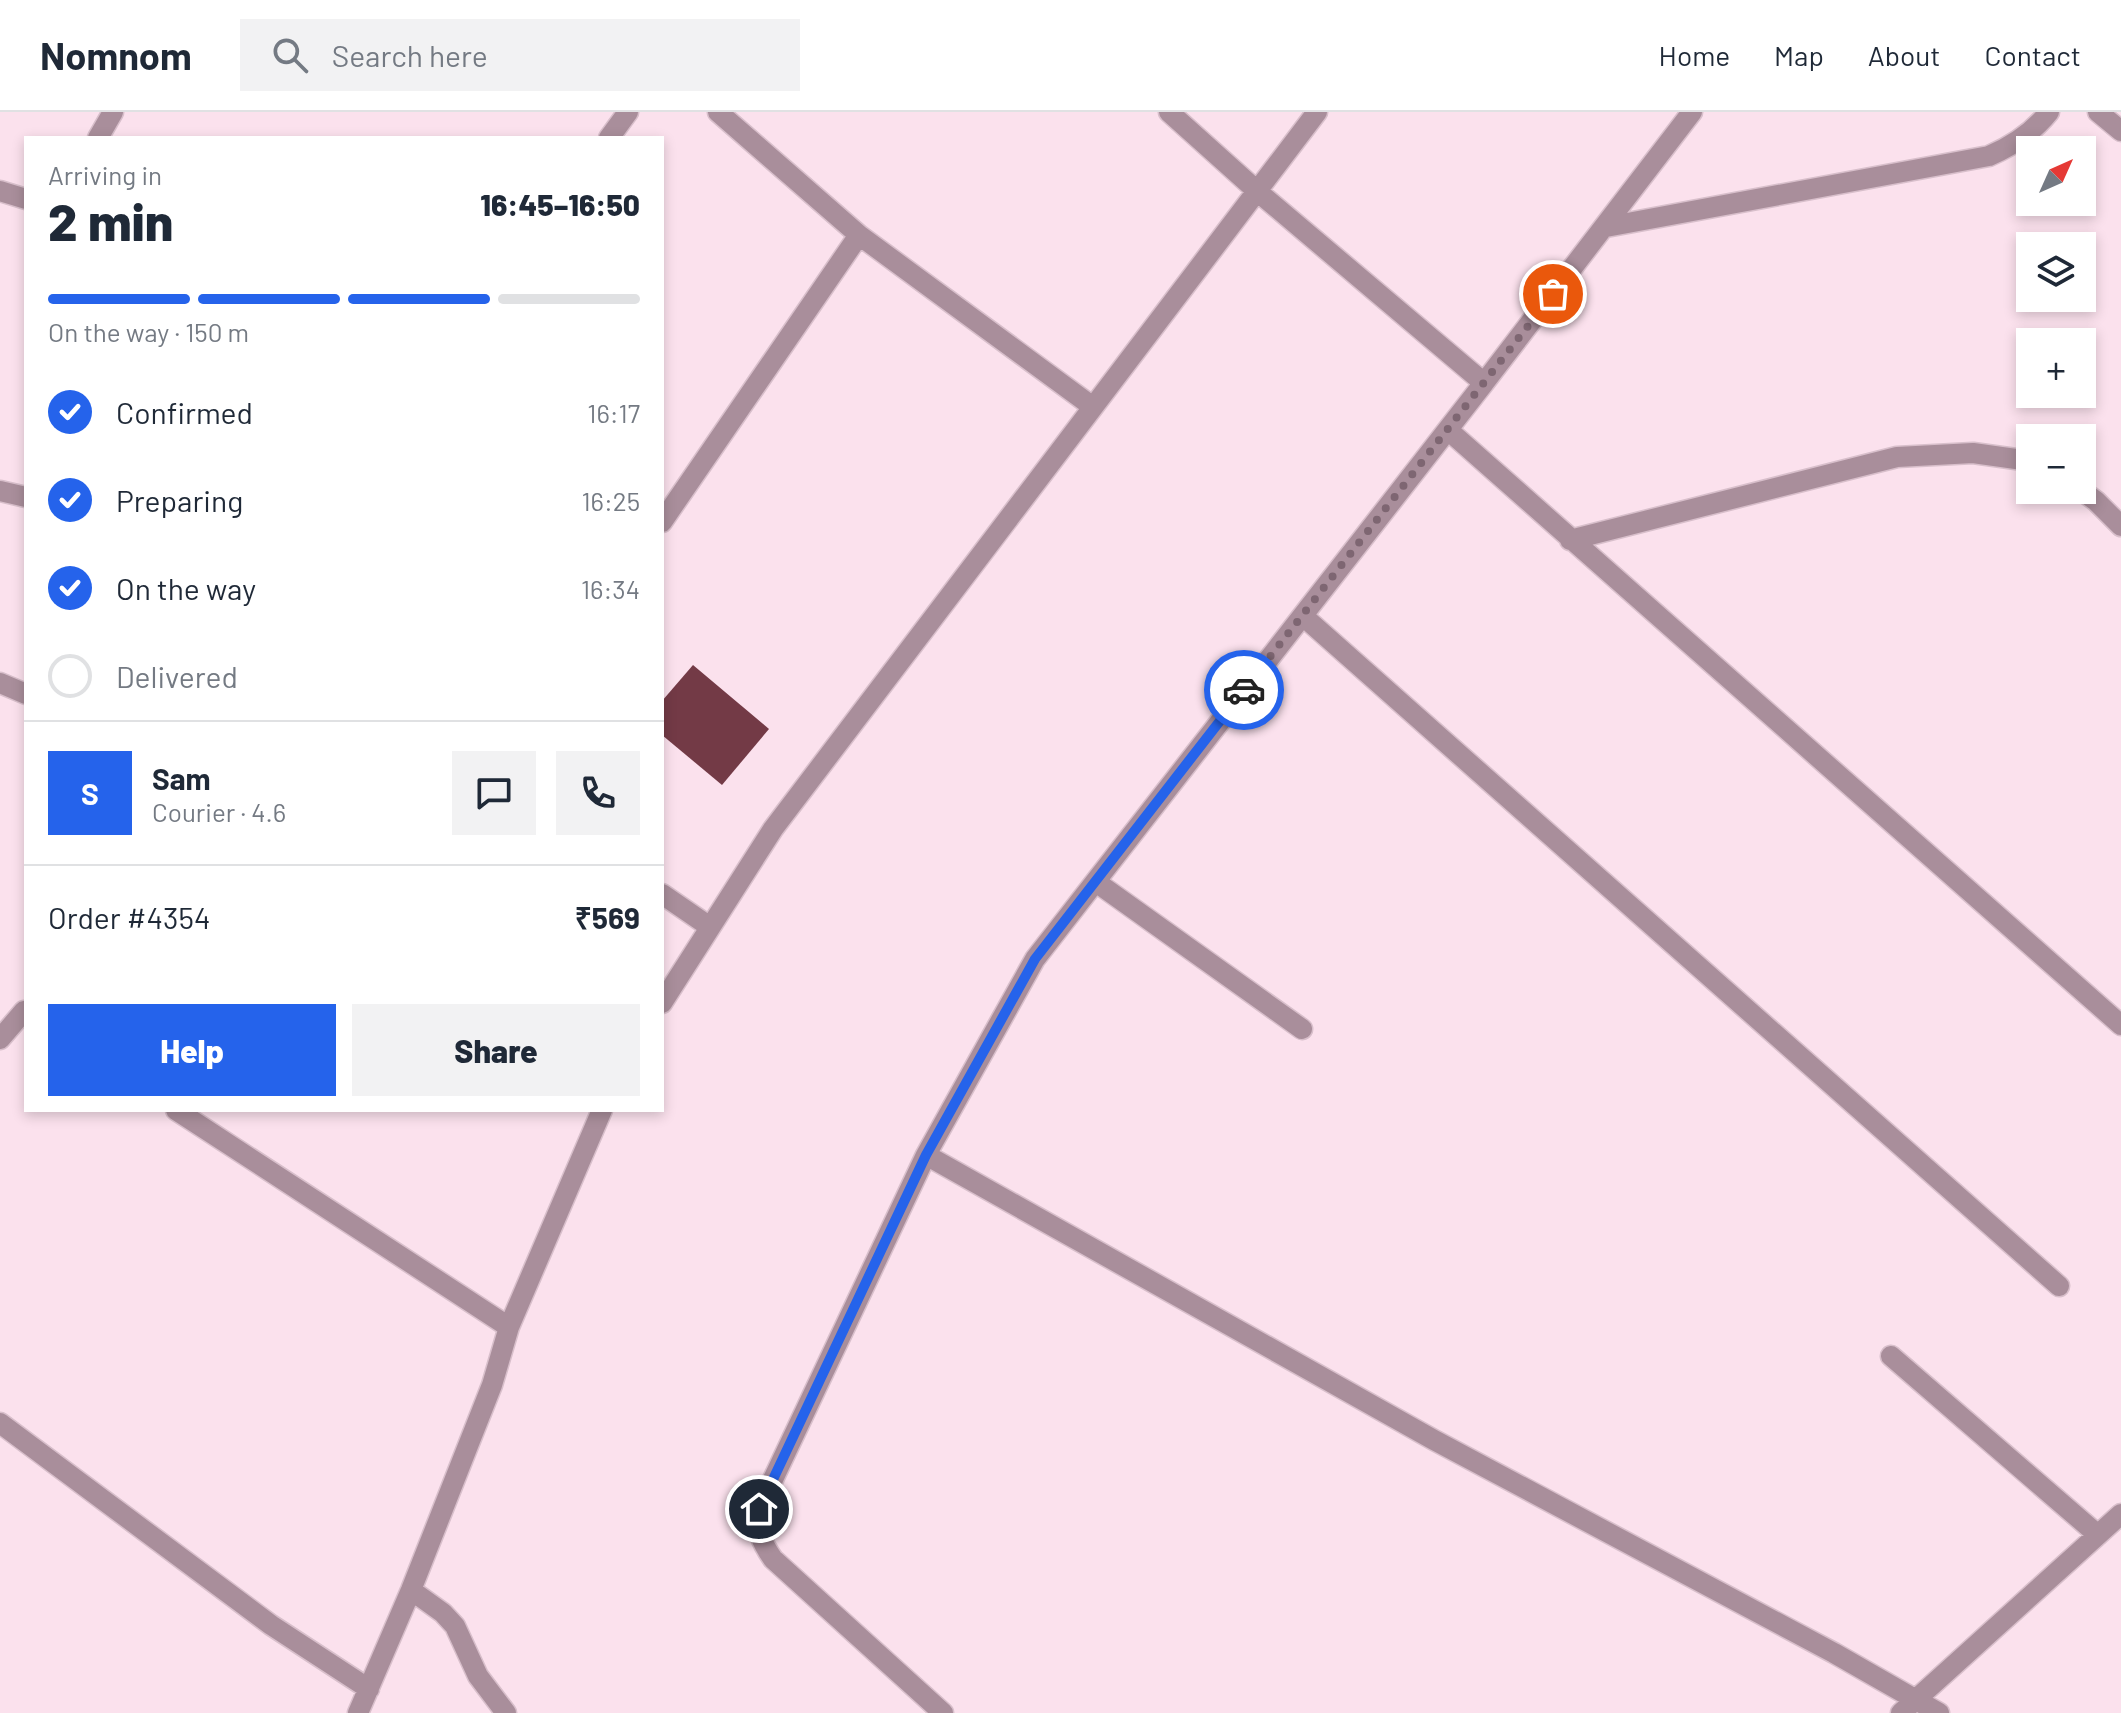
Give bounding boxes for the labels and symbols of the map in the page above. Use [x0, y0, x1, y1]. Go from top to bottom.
north arrow [2016, 136, 2096, 216]
pin [1519, 260, 1587, 328]
courier [1204, 650, 1284, 730]
pin [725, 1475, 793, 1543]

